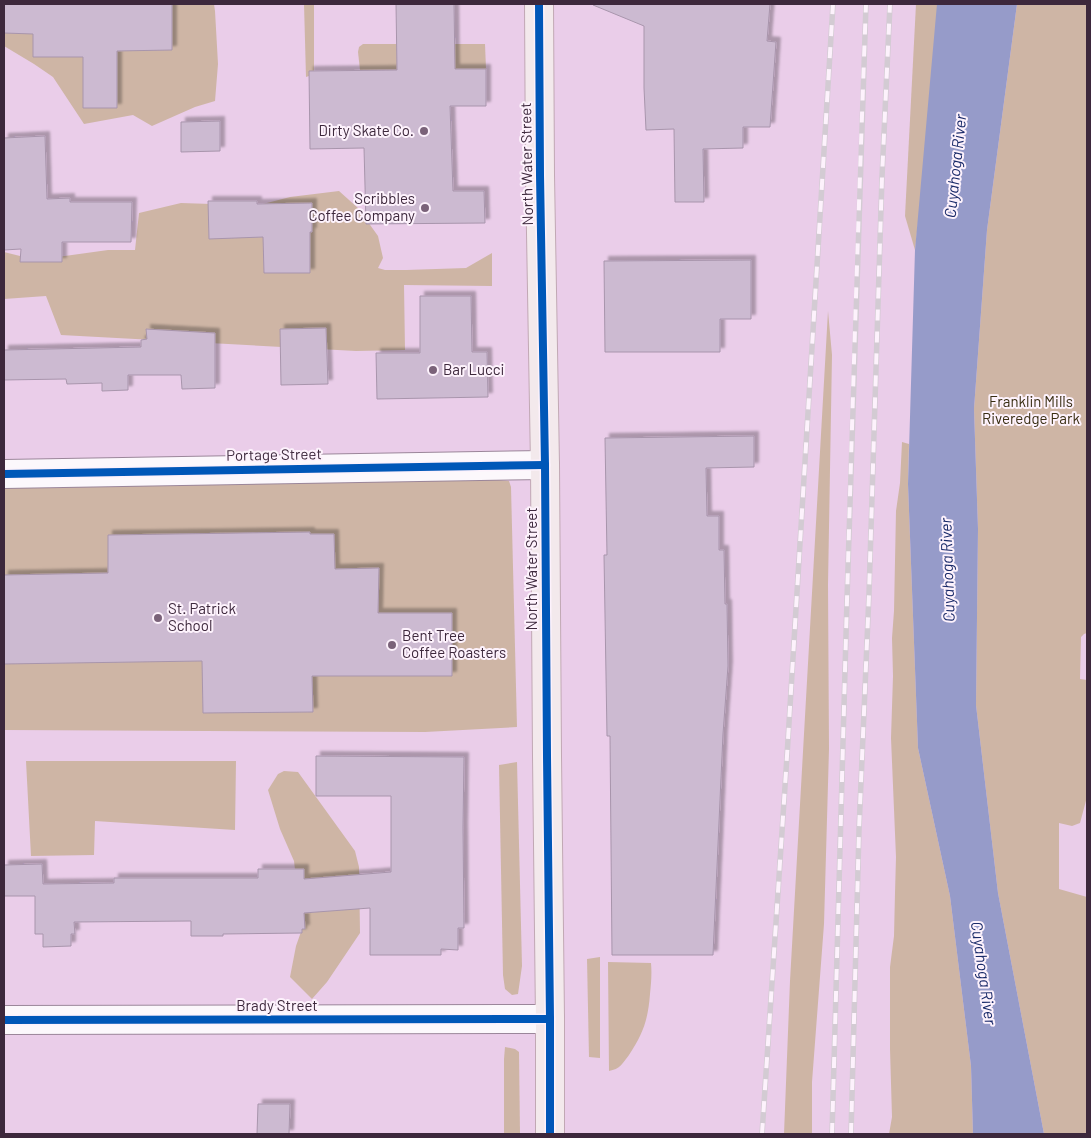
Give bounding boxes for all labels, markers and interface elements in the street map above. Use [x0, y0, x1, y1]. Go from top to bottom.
street label: North Water Street [516, 102, 536, 226]
water label: Cuyahoga River [940, 112, 970, 219]
place label: Dirty Skate Co. [319, 121, 414, 139]
marker: Dirty Skate Co. [418, 125, 430, 137]
place label: Scribbles Coffee Company [308, 189, 415, 224]
marker: Scribbles Coffee Company [419, 202, 431, 214]
place label: Bar Lucci [443, 360, 504, 378]
marker: Bar Lucci [427, 364, 439, 376]
park label: Franklin Mills Riveredge Park [982, 392, 1080, 427]
street label: Portage Street [226, 444, 322, 464]
street label: North Water Street [522, 507, 540, 631]
water label: Cuyahoga River [935, 516, 958, 622]
place label: St. Patrick School [168, 599, 236, 634]
marker: St. Patrick School [152, 612, 164, 624]
place label: Bent Tree Coffee Roasters [402, 626, 506, 661]
marker: Bent Tree Coffee Roasters [386, 639, 398, 651]
water label: Cuyahoga River [968, 920, 1001, 1027]
street label: Brady Street [236, 996, 318, 1014]

